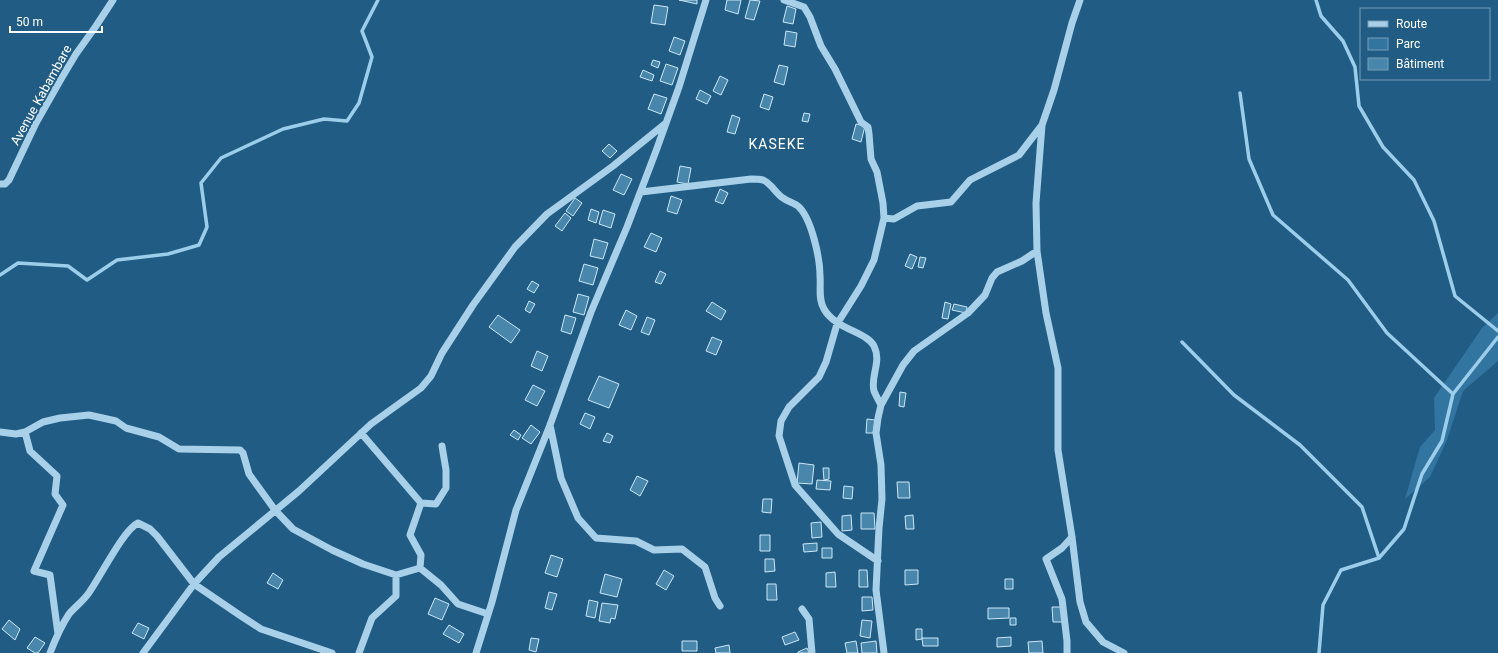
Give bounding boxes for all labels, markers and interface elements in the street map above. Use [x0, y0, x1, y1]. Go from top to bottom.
scale bar [10, 8, 102, 34]
legend [1360, 8, 1490, 80]
text: 50 m [16, 15, 43, 29]
text: Route [1396, 17, 1427, 31]
text: Parc [1396, 37, 1420, 51]
street label: Avenue Kabambare [7, 42, 75, 148]
text: Bâtiment [1396, 57, 1444, 71]
district label: KASEKE [749, 136, 805, 152]

